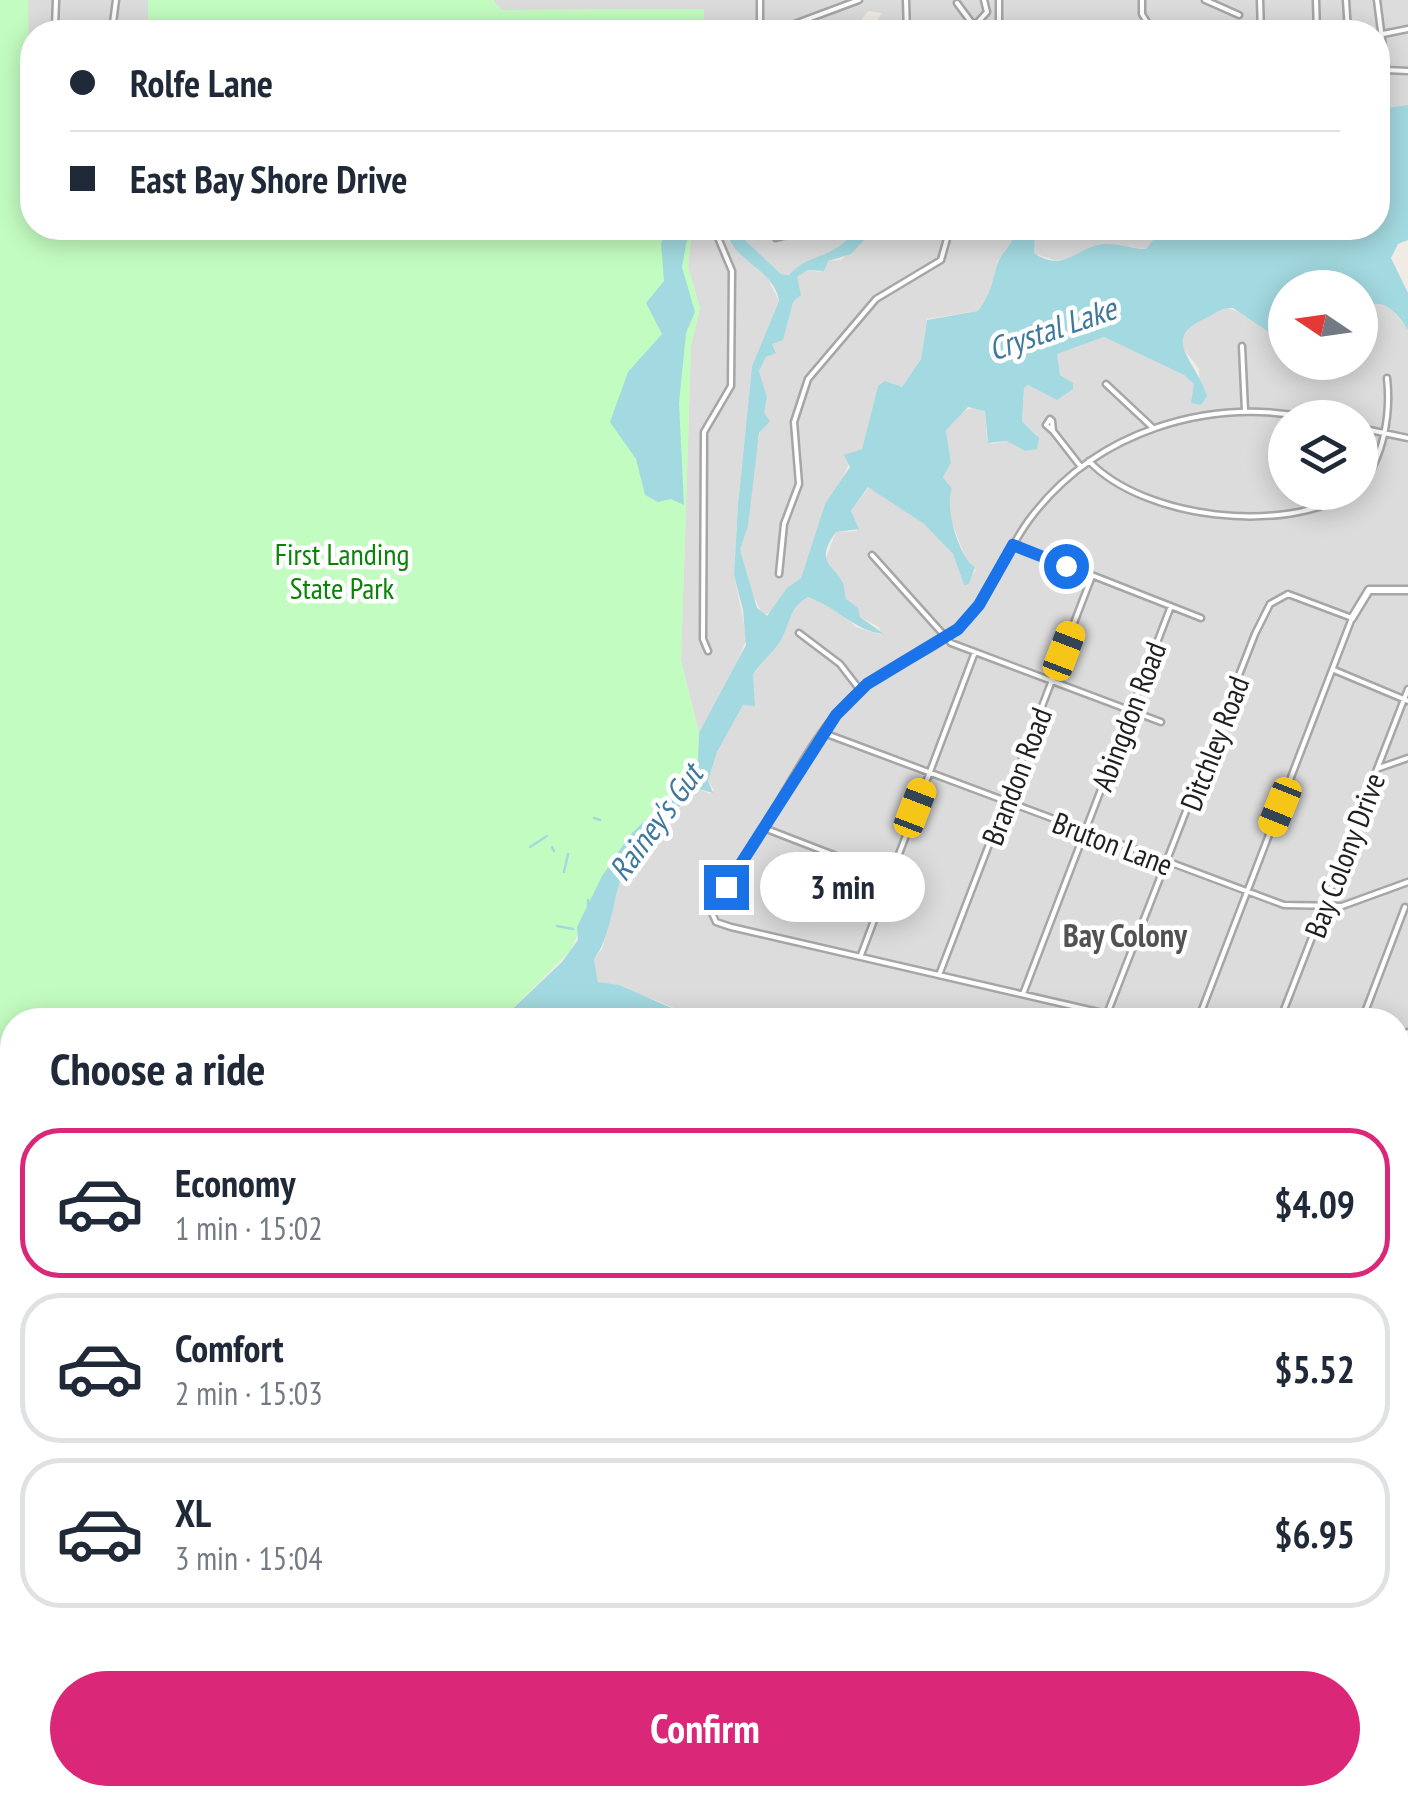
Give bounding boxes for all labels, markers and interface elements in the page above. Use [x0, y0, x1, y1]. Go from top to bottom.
text: Rolfe Lane [130, 58, 273, 107]
text: East Bay Shore Drive [130, 154, 407, 203]
north arrow [1268, 270, 1378, 380]
map controls [1268, 270, 1378, 510]
water label: Crystal Lake [982, 286, 1123, 369]
button: layers [1268, 400, 1378, 510]
park label: First Landing State Park [275, 534, 409, 607]
route start [1044, 544, 1089, 589]
car [1039, 618, 1089, 684]
street label: Abingdon Road [1082, 636, 1174, 796]
street label: Ditchley Road [1171, 670, 1257, 816]
street label: Brandon Road [972, 702, 1060, 850]
water label: Rainey's Gut [599, 753, 713, 889]
street label: Bay Colony Drive [1295, 767, 1393, 943]
car [1255, 774, 1305, 840]
car [890, 775, 940, 841]
street label: Bruton Lane [1047, 802, 1179, 884]
callout: 3 min [761, 852, 926, 922]
route end [704, 865, 749, 910]
text: 3 min [810, 866, 875, 908]
district label: Bay Colony [1063, 914, 1188, 956]
text: Choose a ride [50, 1039, 265, 1097]
icon: car [55, 1158, 145, 1248]
text: Economy [175, 1158, 295, 1207]
text: $4.09 [1274, 1179, 1355, 1228]
text: 1 min · 15:02 [175, 1207, 323, 1249]
icon: car [55, 1323, 145, 1413]
text: Comfort [175, 1323, 284, 1372]
text: $5.52 [1274, 1344, 1355, 1393]
text: 2 min · 15:03 [175, 1372, 323, 1414]
icon: car [55, 1488, 145, 1578]
text: XL [175, 1488, 211, 1537]
text: $6.95 [1274, 1509, 1355, 1558]
text: 3 min · 15:04 [175, 1537, 323, 1579]
button: Confirm [50, 1671, 1360, 1786]

